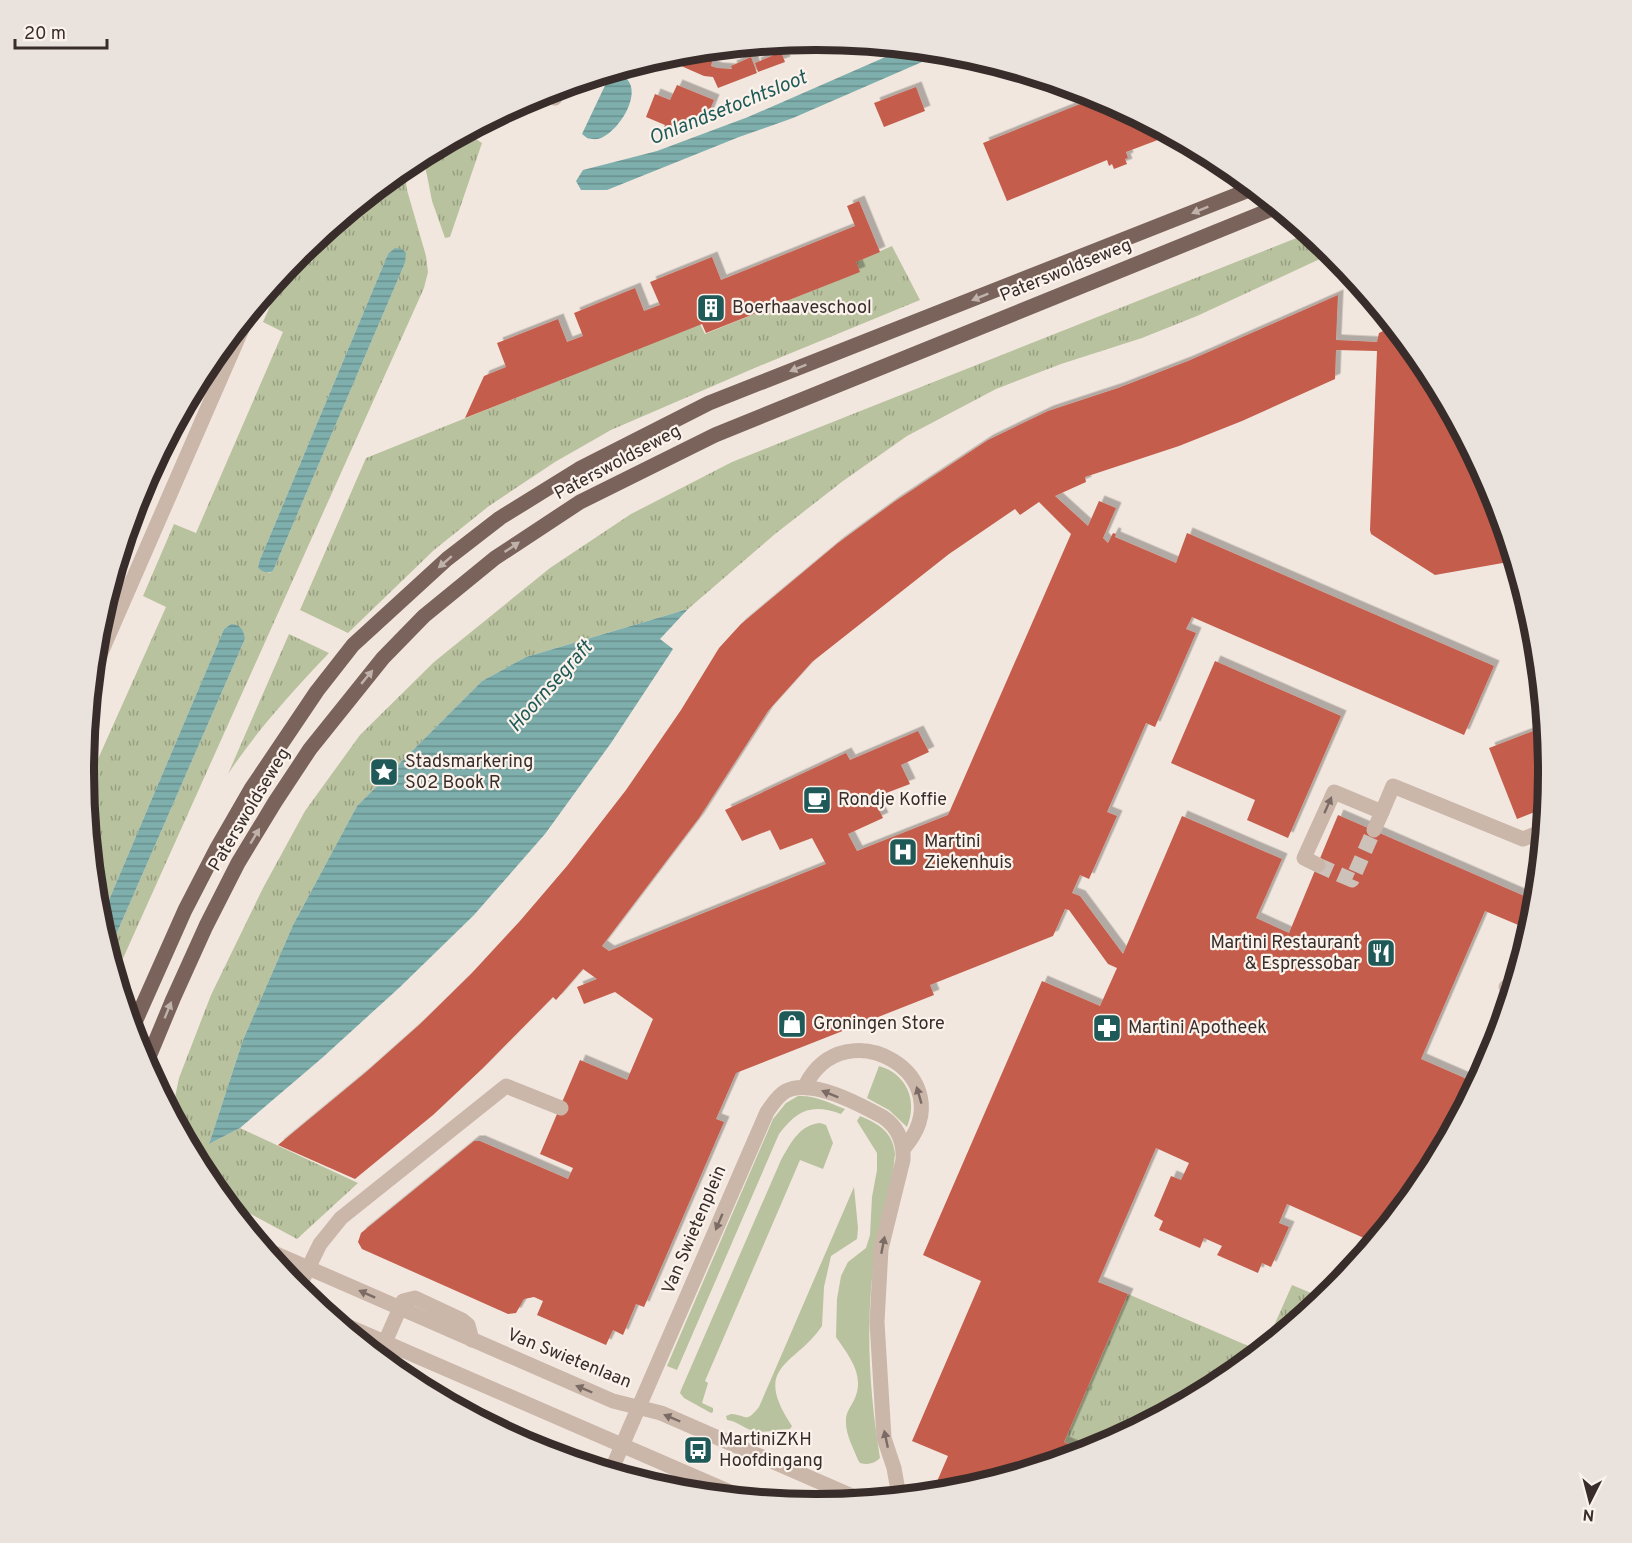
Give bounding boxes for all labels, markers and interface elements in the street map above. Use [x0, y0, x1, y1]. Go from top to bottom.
scale bar [15, 12, 106, 50]
text: 20 m [24, 23, 66, 46]
water label: Onlandsetochtsloot [645, 65, 812, 153]
one-way arrow [1191, 206, 1209, 215]
street label: Paterswoldseweg [997, 234, 1135, 308]
building icon: Boerhaaveschool [695, 292, 727, 324]
one-way arrow [970, 292, 988, 302]
place label: Boerhaaveschool [732, 297, 872, 320]
one-way arrow [789, 364, 807, 373]
street label: Paterswoldseweg [551, 420, 685, 506]
one-way arrow [504, 542, 520, 553]
one-way arrow [438, 555, 453, 568]
water label: Hoornsegraft [503, 635, 600, 738]
one-way arrow [360, 670, 373, 685]
street label: Paterswoldseweg [204, 744, 296, 876]
place label: Stadsmarkering S02 Book R [405, 751, 533, 795]
place icon: Stadsmarkering S02 Book R [368, 756, 400, 788]
cafe icon: Rondje Koffie [801, 784, 833, 816]
place label: Rondje Koffie [838, 789, 947, 812]
one-way arrow [1323, 796, 1332, 813]
one-way arrow [249, 828, 260, 844]
place label: Martini Ziekenhuis [924, 831, 1012, 875]
hospital icon: Martini Ziekenhuis [887, 836, 919, 868]
place label: Martini Restaurant & Espressobar [1210, 932, 1360, 976]
restaurant icon: Martini Restaurant & Espressobar [1365, 937, 1397, 969]
one-way arrow [164, 1001, 173, 1019]
shop icon: Groningen Store [776, 1008, 808, 1040]
pharmacy icon: Martini Apotheek [1091, 1012, 1123, 1044]
place label: Groningen Store [813, 1013, 945, 1036]
place label: Martini Apotheek [1128, 1017, 1267, 1040]
one-way arrow [914, 1086, 923, 1104]
one-way arrow [821, 1089, 839, 1099]
street label: Van Swietenplein [657, 1162, 733, 1298]
one-way arrow [715, 1214, 724, 1231]
one-way arrow [879, 1235, 888, 1254]
one-way arrow [357, 1289, 375, 1299]
street label: Van Swietenlaan [503, 1324, 635, 1394]
one-way arrow [575, 1383, 593, 1393]
one-way arrow [664, 1413, 681, 1422]
place label: MartiniZKH Hoofdingang [719, 1429, 823, 1473]
one-way arrow [881, 1429, 890, 1448]
bus stop icon: MartiniZKH Hoofdingang [682, 1434, 714, 1466]
north arrow [1560, 1471, 1620, 1531]
text: N [1582, 1503, 1595, 1524]

